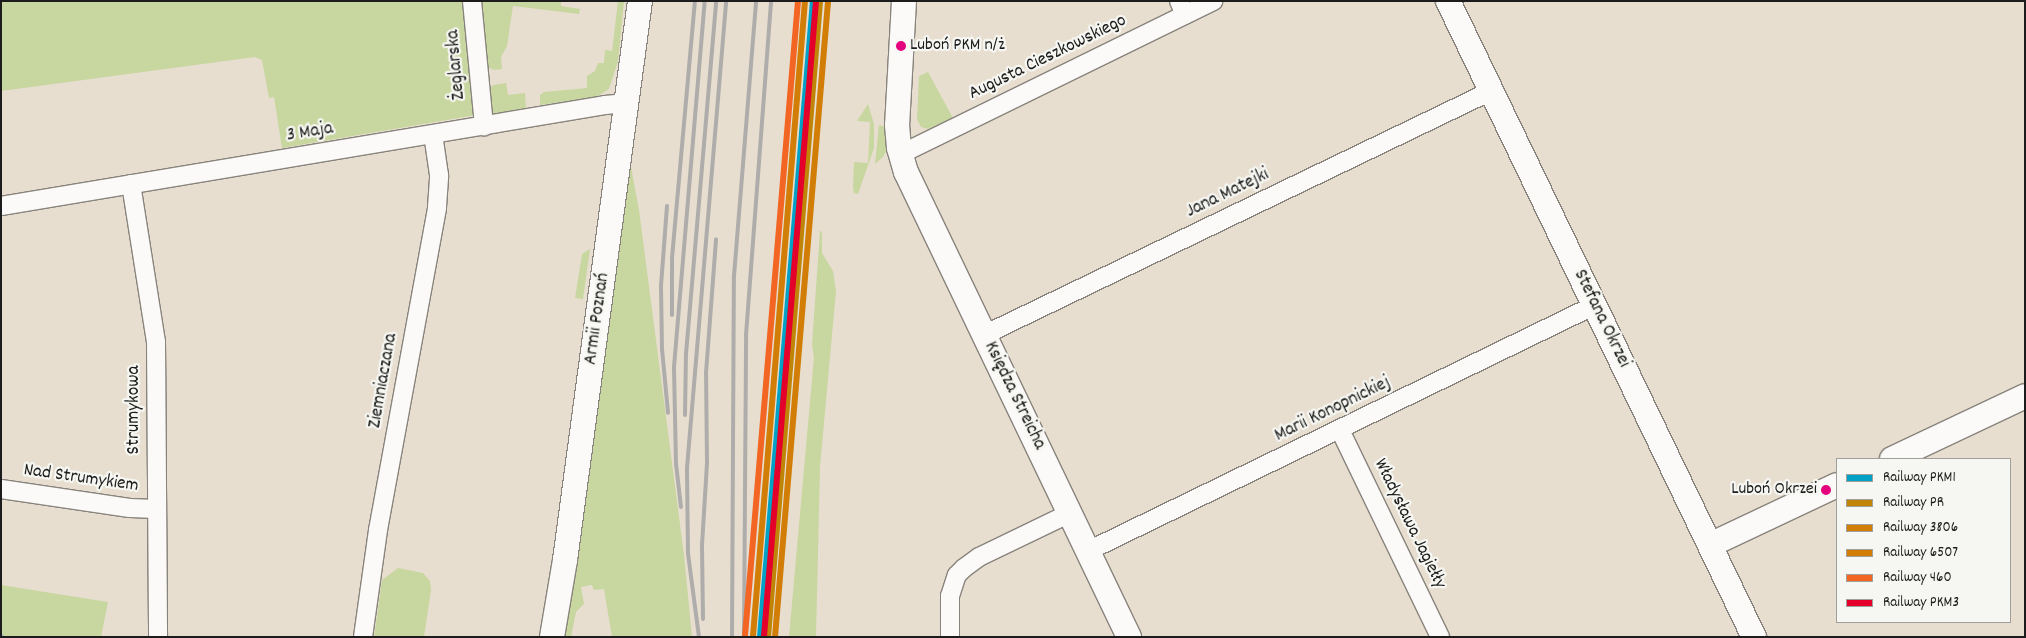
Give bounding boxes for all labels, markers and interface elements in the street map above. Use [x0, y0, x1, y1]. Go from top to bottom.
street label: Augusta Cieszkowskiego [965, 10, 1131, 106]
street label: Żeglarska [443, 29, 471, 101]
place label: Luboń PKM n/ż [910, 35, 1005, 57]
marker: Luboń PKM n/ż [896, 41, 906, 51]
street label: 3 Maja [285, 118, 335, 148]
street label: Jana Matejki [1183, 164, 1273, 224]
street label: Stefana Okrzei [1567, 266, 1635, 372]
street label: Armii Poznań [580, 272, 616, 366]
street label: Ziemniaczana [364, 332, 404, 430]
street label: Księdza Streicha [978, 338, 1050, 454]
street label: Strumykowa [124, 366, 146, 454]
street label: Marii Konopnickiej [1271, 372, 1395, 448]
street label: Władysława Jagiełły [1368, 455, 1450, 593]
legend [1836, 458, 2011, 623]
street label: Nad Strumykiem [22, 460, 140, 498]
text: Railway PKM1 [1883, 467, 1956, 489]
place label: Luboń Okrzei [1731, 479, 1817, 501]
marker: Luboń Okrzei [1821, 485, 1831, 495]
text: Railway PR [1883, 492, 1944, 514]
text: Railway 3806 [1883, 517, 1958, 539]
text: Railway 6507 [1883, 542, 1958, 564]
text: Railway 460 [1883, 567, 1952, 589]
text: Railway PKM3 [1883, 592, 1959, 614]

